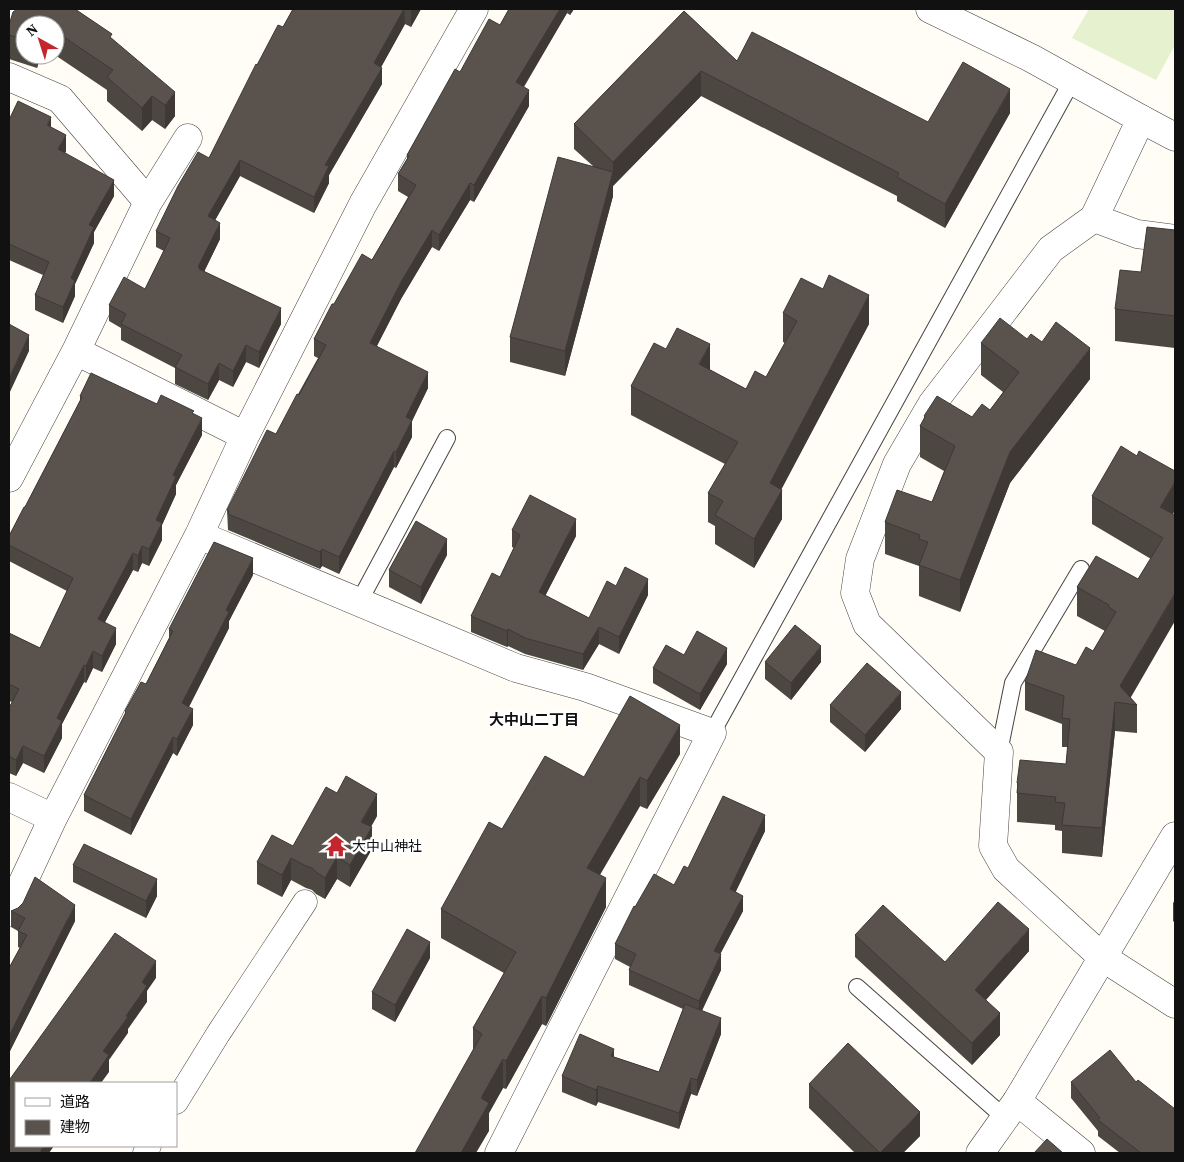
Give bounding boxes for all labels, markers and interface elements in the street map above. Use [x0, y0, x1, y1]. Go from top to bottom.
north arrow [15, 15, 65, 65]
text: N [22, 19, 42, 41]
district label: 大中山二丁目 [489, 709, 579, 730]
temple icon: 大中山神社 [323, 833, 349, 859]
place label: 大中山神社 [352, 836, 422, 856]
legend [15, 1082, 178, 1147]
text: 道路 [60, 1091, 90, 1112]
text: 建物 [60, 1116, 90, 1137]

